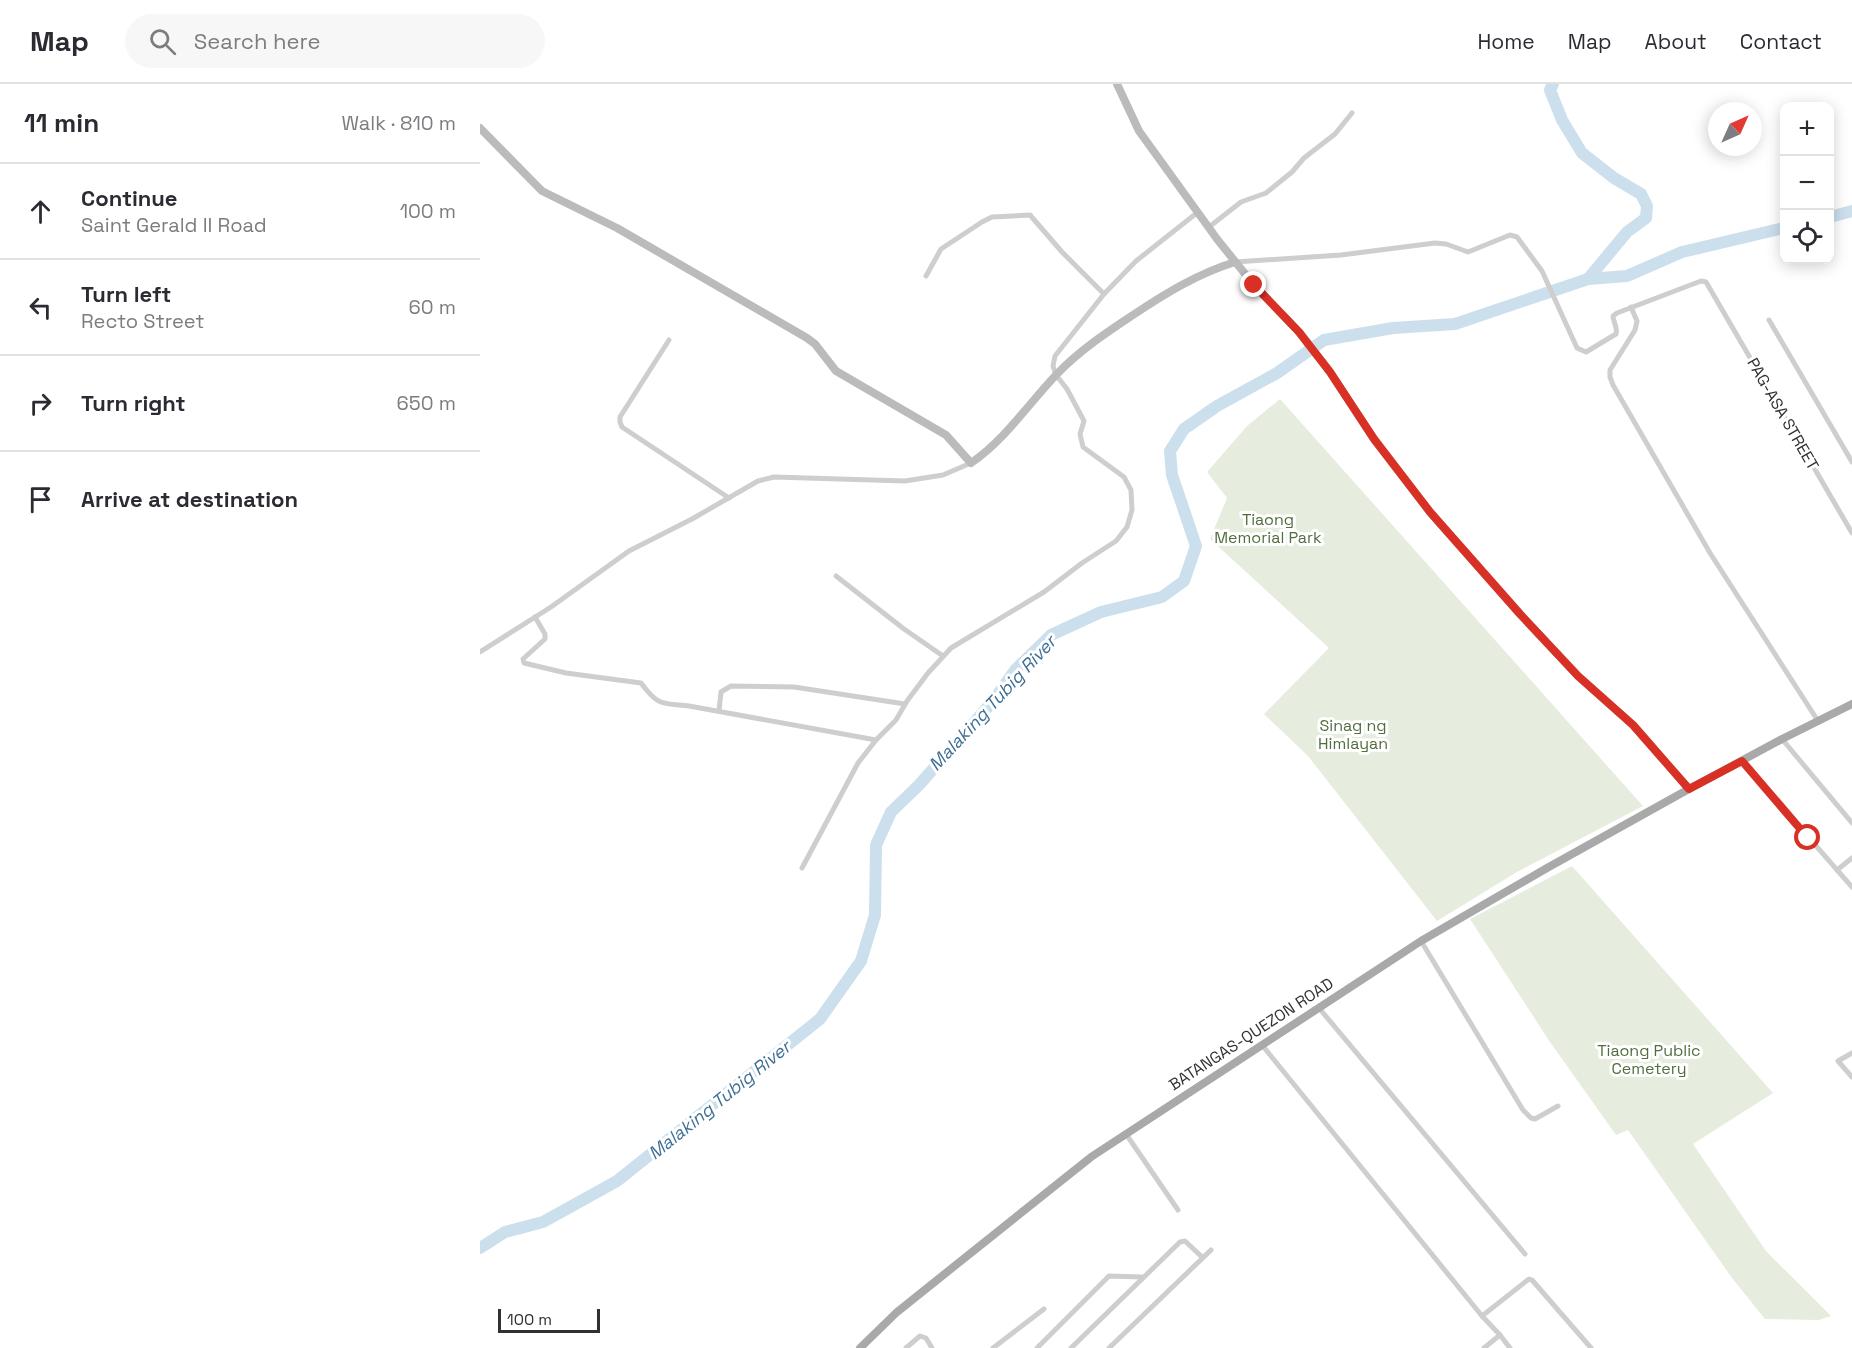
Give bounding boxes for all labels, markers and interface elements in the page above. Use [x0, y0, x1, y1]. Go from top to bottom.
search box [125, 14, 545, 68]
text: Map [30, 23, 89, 59]
icon: search [146, 25, 179, 58]
text: Search here [194, 27, 321, 55]
text: Home [1477, 28, 1535, 55]
text: Map [1568, 28, 1612, 55]
text: About [1645, 28, 1707, 55]
text: Contact [1740, 28, 1822, 55]
north arrow [1708, 102, 1762, 156]
map controls [1780, 102, 1834, 264]
button: + [1780, 102, 1834, 156]
text: 11 min [24, 106, 99, 140]
text: Walk · 810 m [342, 110, 456, 136]
button: − [1780, 156, 1834, 210]
text: Continue [81, 184, 177, 212]
icon: ahead [24, 195, 57, 228]
text: 100 m [400, 198, 456, 224]
button: locate [1780, 210, 1834, 264]
text: Saint Gerald II Road [81, 212, 267, 238]
route end [1240, 271, 1266, 297]
text: Turn left [81, 280, 171, 308]
icon: left [24, 291, 57, 324]
text: 60 m [409, 294, 456, 320]
text: Recto Street [81, 308, 204, 334]
street label: PAG-ASA STREET [1742, 354, 1824, 474]
icon: right [24, 387, 57, 420]
text: Turn right [81, 389, 186, 417]
text: 650 m [397, 390, 456, 416]
icon: arrive [24, 483, 57, 516]
text: Arrive at destination [81, 485, 298, 513]
park label: Tiaong Memorial Park [1214, 509, 1322, 548]
water label: Malaking Tubig River [923, 629, 1062, 775]
park label: Sinag ng Himlayan [1318, 715, 1388, 754]
route start [1794, 824, 1820, 850]
street label: BATANGAS-QUEZON ROAD [1165, 973, 1337, 1095]
water label: Malaking Tubig River [643, 1034, 797, 1164]
park label: Tiaong Public Cemetery [1597, 1040, 1701, 1079]
scale bar [498, 1306, 600, 1334]
text: 100 m [507, 1309, 552, 1330]

